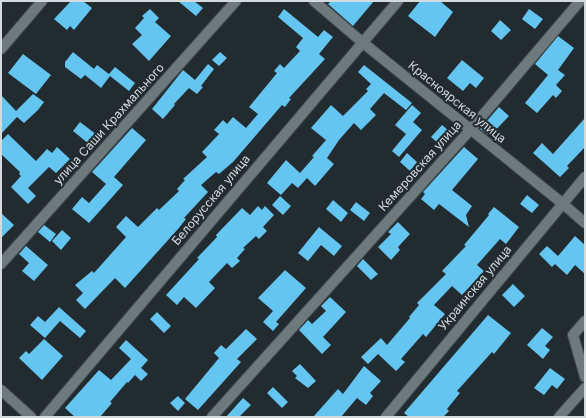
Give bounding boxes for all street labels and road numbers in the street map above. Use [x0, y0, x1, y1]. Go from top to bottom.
street label: Красноярская улица [405, 58, 509, 146]
street label: улица Саши Крахмального [50, 60, 167, 187]
street label: Кемеровская улица [375, 117, 464, 214]
street label: Белорусская улица [168, 151, 253, 248]
street label: Украинская улица [435, 242, 514, 333]

